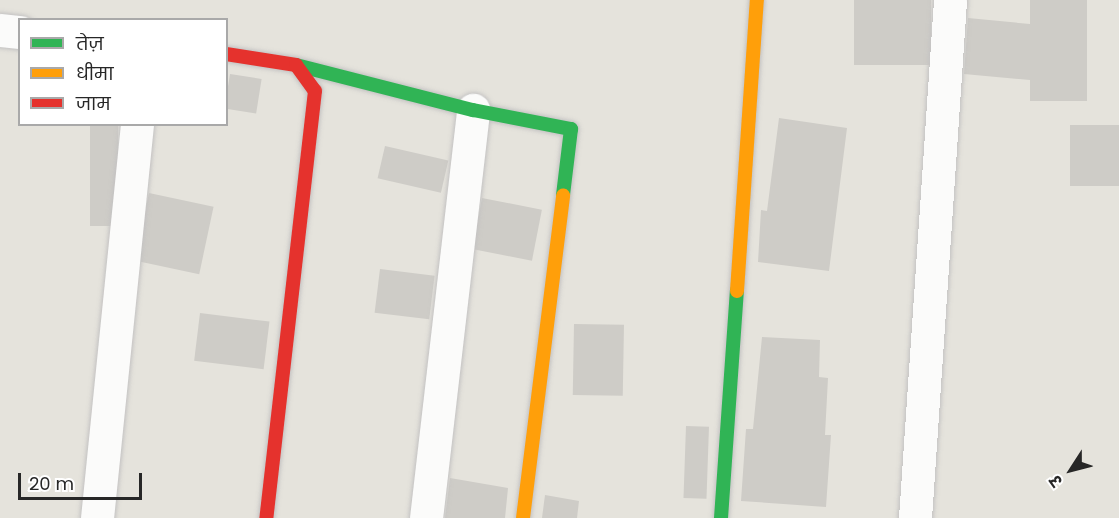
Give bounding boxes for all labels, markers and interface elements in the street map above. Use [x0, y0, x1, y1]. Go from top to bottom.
legend [18, 18, 228, 126]
text: तेज़ [76, 31, 104, 56]
text: धीमा [76, 61, 114, 86]
text: जाम [76, 91, 111, 116]
north arrow [1041, 440, 1101, 500]
scale bar [21, 461, 146, 499]
text: उ [1044, 470, 1068, 491]
text: 20 m [29, 471, 74, 496]

